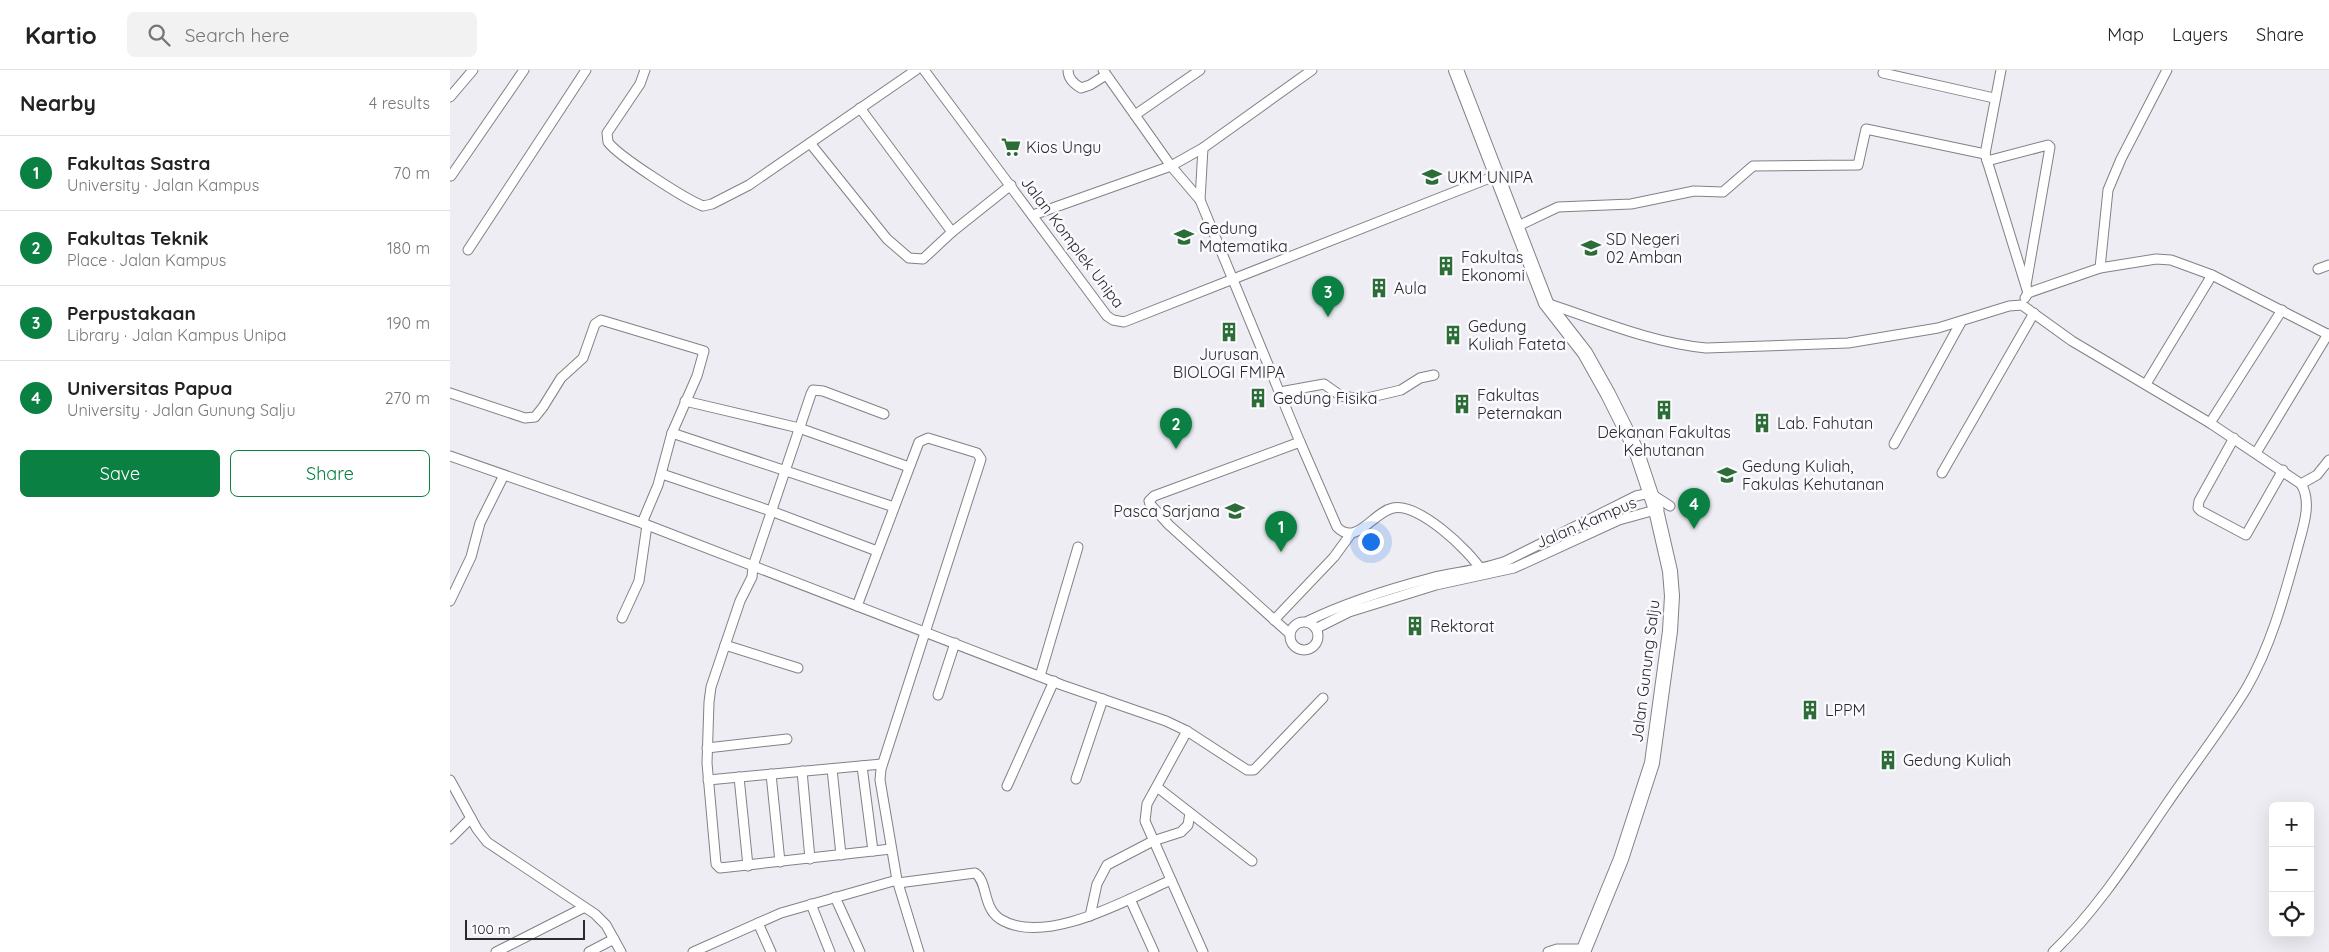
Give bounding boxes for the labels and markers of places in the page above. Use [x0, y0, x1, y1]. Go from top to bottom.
supermarket icon: Kios Ungu [1000, 136, 1022, 158]
place label: Kios Ungu [1026, 137, 1101, 157]
school or university icon: UKM UNIPA [1421, 166, 1443, 188]
place label: UKM UNIPA [1447, 167, 1533, 187]
place label: Gedung Matematika [1199, 218, 1288, 256]
school or university icon: Gedung Matematika [1173, 226, 1195, 248]
place label: SD Negeri 02 Amban [1606, 229, 1682, 267]
school or university icon: SD Negeri 02 Amban [1580, 237, 1602, 259]
place label: Fakultas Ekonomi [1461, 247, 1525, 285]
building icon: Fakultas Ekonomi [1435, 255, 1457, 277]
pin: 3 [1312, 276, 1344, 317]
building icon: Aula [1368, 277, 1390, 299]
place label: Aula [1394, 278, 1427, 298]
place label: Gedung Kuliah Fateta [1468, 316, 1566, 354]
building icon: Jurusan BIOLOGI FMIPA [1218, 321, 1240, 343]
building icon: Gedung Kuliah Fateta [1442, 324, 1464, 346]
place label: Jurusan BIOLOGI FMIPA [1173, 344, 1285, 382]
place label: Fakultas Peternakan [1477, 385, 1562, 423]
building icon: Gedung Fisika [1247, 387, 1269, 409]
place label: Gedung Fisika [1273, 388, 1377, 408]
building icon: Fakultas Peternakan [1451, 393, 1473, 415]
building icon: Dekanan Fakultas Kehutanan [1653, 399, 1675, 421]
pin: 2 [1160, 408, 1192, 449]
building icon: Lab. Fahutan [1751, 412, 1773, 434]
place label: Lab. Fahutan [1777, 413, 1873, 433]
place label: Dekanan Fakultas Kehutanan [1597, 422, 1731, 460]
place label: Gedung Kuliah, Fakulas Kehutanan [1742, 456, 1884, 494]
school or university icon: Gedung Kuliah, Fakulas Kehutanan [1716, 464, 1738, 486]
pin: 4 [1678, 488, 1710, 529]
school or university icon: Pasca Sarjana [1224, 500, 1246, 522]
place label: Pasca Sarjana [1113, 501, 1220, 521]
pin: 1 [1265, 511, 1297, 552]
building icon: Rektorat [1404, 615, 1426, 637]
place label: Rektorat [1430, 616, 1494, 636]
building icon: LPPM [1799, 699, 1821, 721]
place label: LPPM [1825, 700, 1866, 720]
building icon: Gedung Kuliah [1877, 749, 1899, 771]
place label: Gedung Kuliah [1903, 750, 2011, 770]

